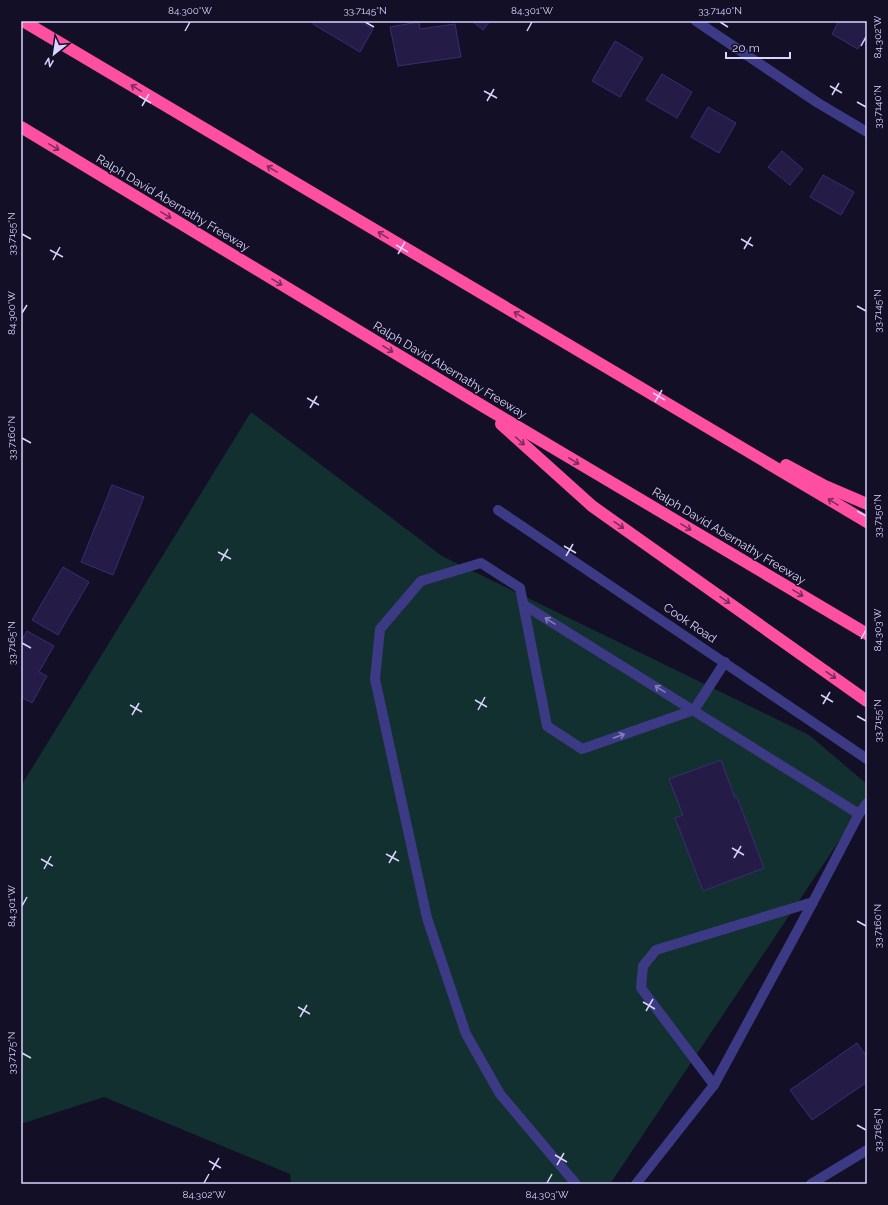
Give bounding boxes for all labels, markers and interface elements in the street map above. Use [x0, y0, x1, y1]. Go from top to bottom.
text: 84.300°W [168, 5, 212, 16]
text: 33.7145°N [343, 5, 387, 16]
text: 84.301°W [511, 5, 553, 16]
text: 33.7140°N [698, 5, 742, 16]
text: 84.302°W [872, 15, 883, 58]
north arrow [34, 34, 74, 74]
scale bar [726, 34, 790, 60]
text: 20 m [732, 41, 760, 55]
text: N [42, 54, 56, 70]
one-way arrow [130, 84, 142, 92]
text: 33.7140°N [872, 85, 883, 129]
one-way arrow [48, 144, 60, 152]
street label: Ralph David Abernathy Freeway [94, 152, 253, 255]
one-way arrow [266, 164, 278, 172]
one-way arrow [160, 211, 172, 219]
text: 33.7155°N [6, 212, 17, 256]
one-way arrow [377, 230, 389, 238]
one-way arrow [271, 278, 282, 286]
text: 33.7145°N [872, 289, 883, 333]
text: 84.300°W [6, 291, 17, 335]
one-way arrow [513, 311, 525, 319]
street label: Ralph David Abernathy Freeway [371, 319, 530, 422]
one-way arrow [382, 346, 394, 354]
text: 33.7160°N [6, 416, 17, 460]
one-way arrow [515, 436, 525, 446]
one-way arrow [568, 457, 580, 465]
street label: Ralph David Abernathy Freeway [650, 485, 809, 588]
text: 33.7150°N [872, 494, 883, 538]
one-way arrow [828, 498, 839, 506]
one-way arrow [613, 521, 624, 529]
one-way arrow [680, 524, 692, 532]
one-way arrow [792, 590, 804, 598]
one-way arrow [719, 596, 730, 604]
street label: Cook Road [661, 600, 719, 646]
text: 84.303°W [872, 608, 883, 651]
one-way arrow [544, 617, 556, 625]
text: 33.7165°N [6, 621, 17, 665]
one-way arrow [825, 671, 836, 680]
one-way arrow [654, 685, 666, 693]
text: 33.7155°N [872, 699, 883, 743]
one-way arrow [612, 732, 625, 739]
text: 84.301°W [6, 885, 17, 927]
text: 33.7160°N [872, 904, 883, 948]
text: 33.7175°N [6, 1032, 17, 1074]
text: 33.7165°N [872, 1108, 883, 1152]
text: 84.302°W [183, 1189, 226, 1200]
text: 84.303°W [526, 1189, 569, 1200]

